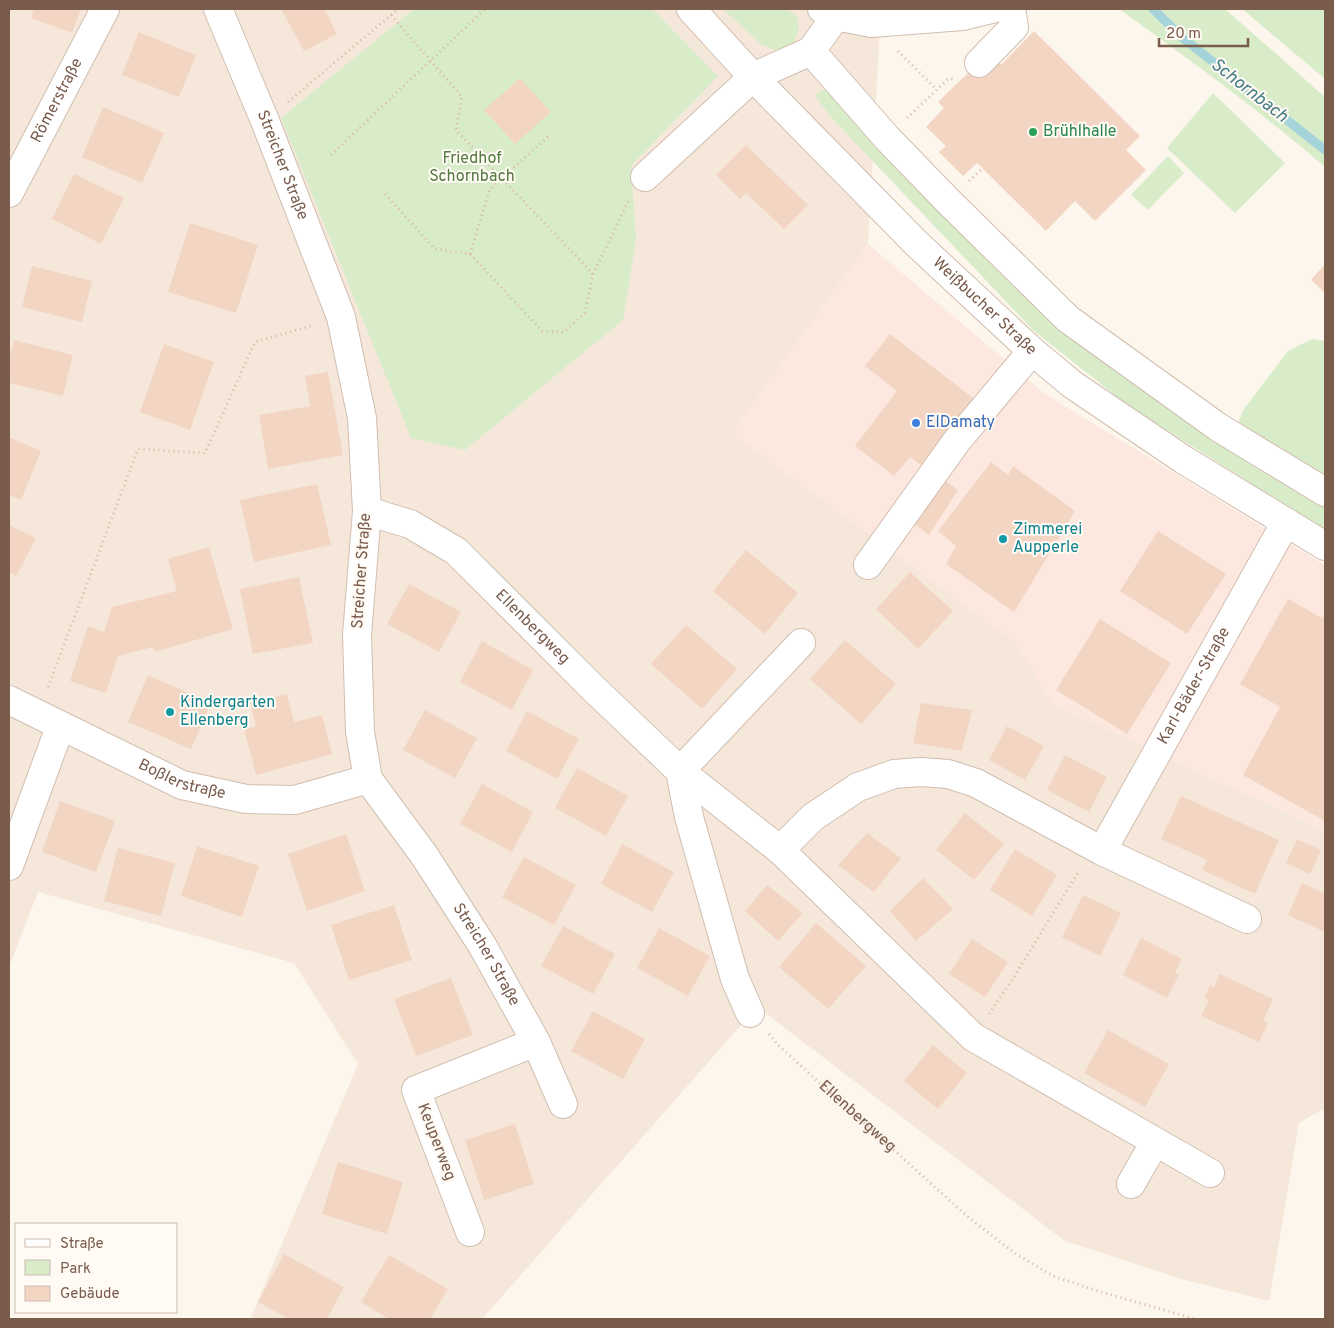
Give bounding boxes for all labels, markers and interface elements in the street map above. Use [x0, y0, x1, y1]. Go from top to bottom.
scale bar [1159, 15, 1248, 47]
text: 20 m [1166, 25, 1201, 44]
water label: Schornbach [1206, 54, 1293, 129]
street label: Römerstraße [27, 55, 87, 147]
street label: Streicher Straße [252, 107, 312, 223]
place label: Brühlhalle [1043, 122, 1116, 142]
marker: Brühlhalle [1027, 126, 1039, 138]
park label: Friedhof Schornbach [429, 149, 515, 187]
street label: Weißbucher Straße [928, 253, 1041, 360]
place label: ElDamaty [926, 413, 995, 433]
marker: ElDamaty [910, 417, 922, 429]
street label: Streicher Straße [348, 512, 376, 630]
place label: Zimmerei Aupperle [1013, 520, 1082, 558]
marker: Zimmerei Aupperle [997, 533, 1009, 545]
street label: Ellenbergweg [491, 586, 574, 669]
street label: Karl-Bäder-Straße [1154, 624, 1235, 748]
place label: Kindergarten Ellenberg [180, 693, 275, 731]
marker: Kindergarten Ellenberg [164, 706, 176, 718]
street label: Boßlerstraße [135, 755, 227, 804]
street label: Streicher Straße [448, 900, 524, 1010]
street label: Ellenbergweg [814, 1076, 900, 1157]
street label: Keuperweg [412, 1100, 460, 1184]
legend [15, 1223, 178, 1313]
text: Straße [60, 1235, 104, 1254]
text: Park [60, 1260, 91, 1279]
text: Gebäude [60, 1285, 120, 1304]

